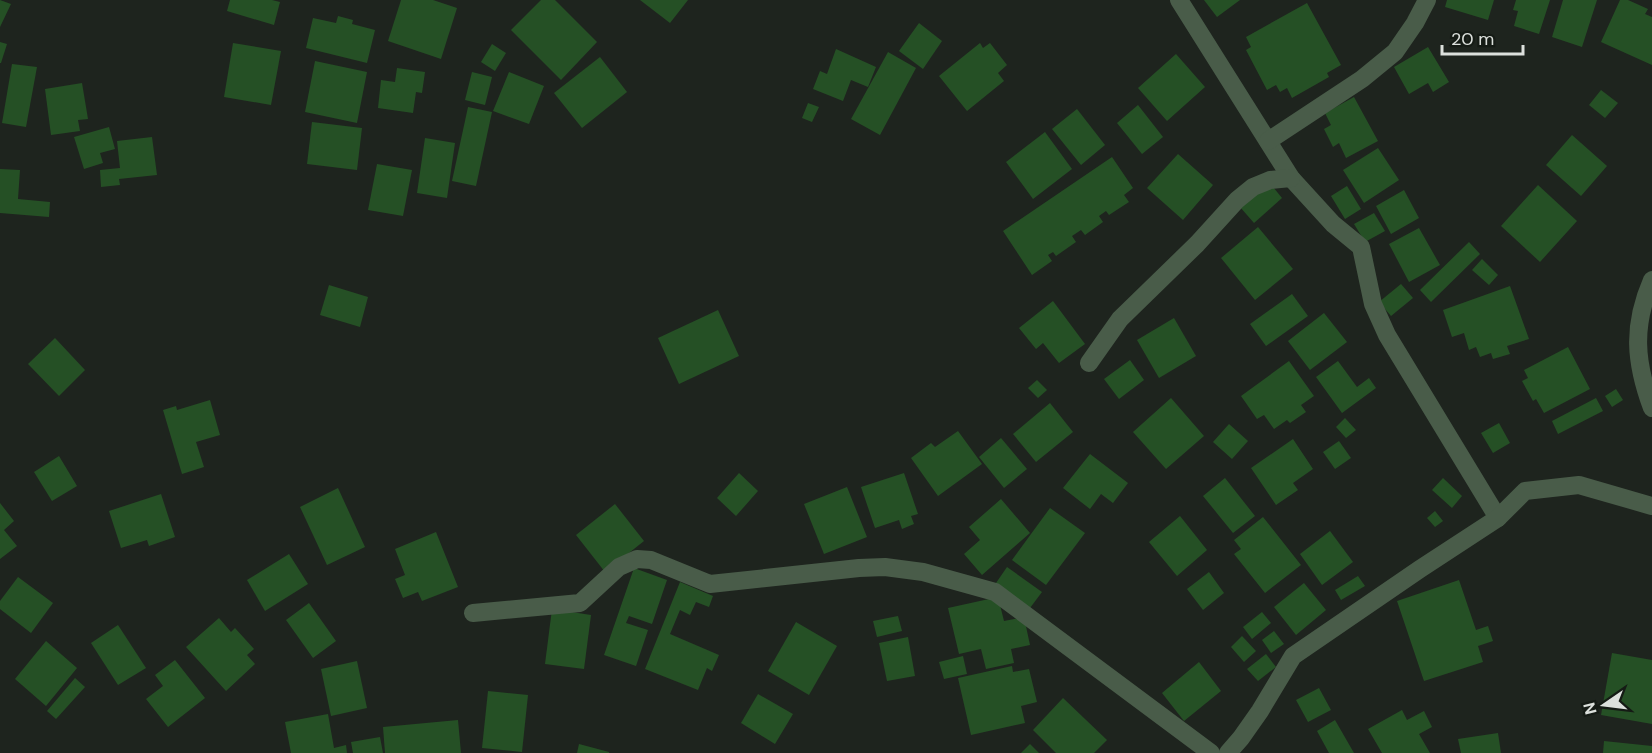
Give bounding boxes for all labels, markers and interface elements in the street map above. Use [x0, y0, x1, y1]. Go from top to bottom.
scale bar [1442, 18, 1523, 56]
text: 20 m [1451, 27, 1494, 51]
north arrow [1574, 675, 1634, 735]
text: N [1578, 700, 1602, 717]

